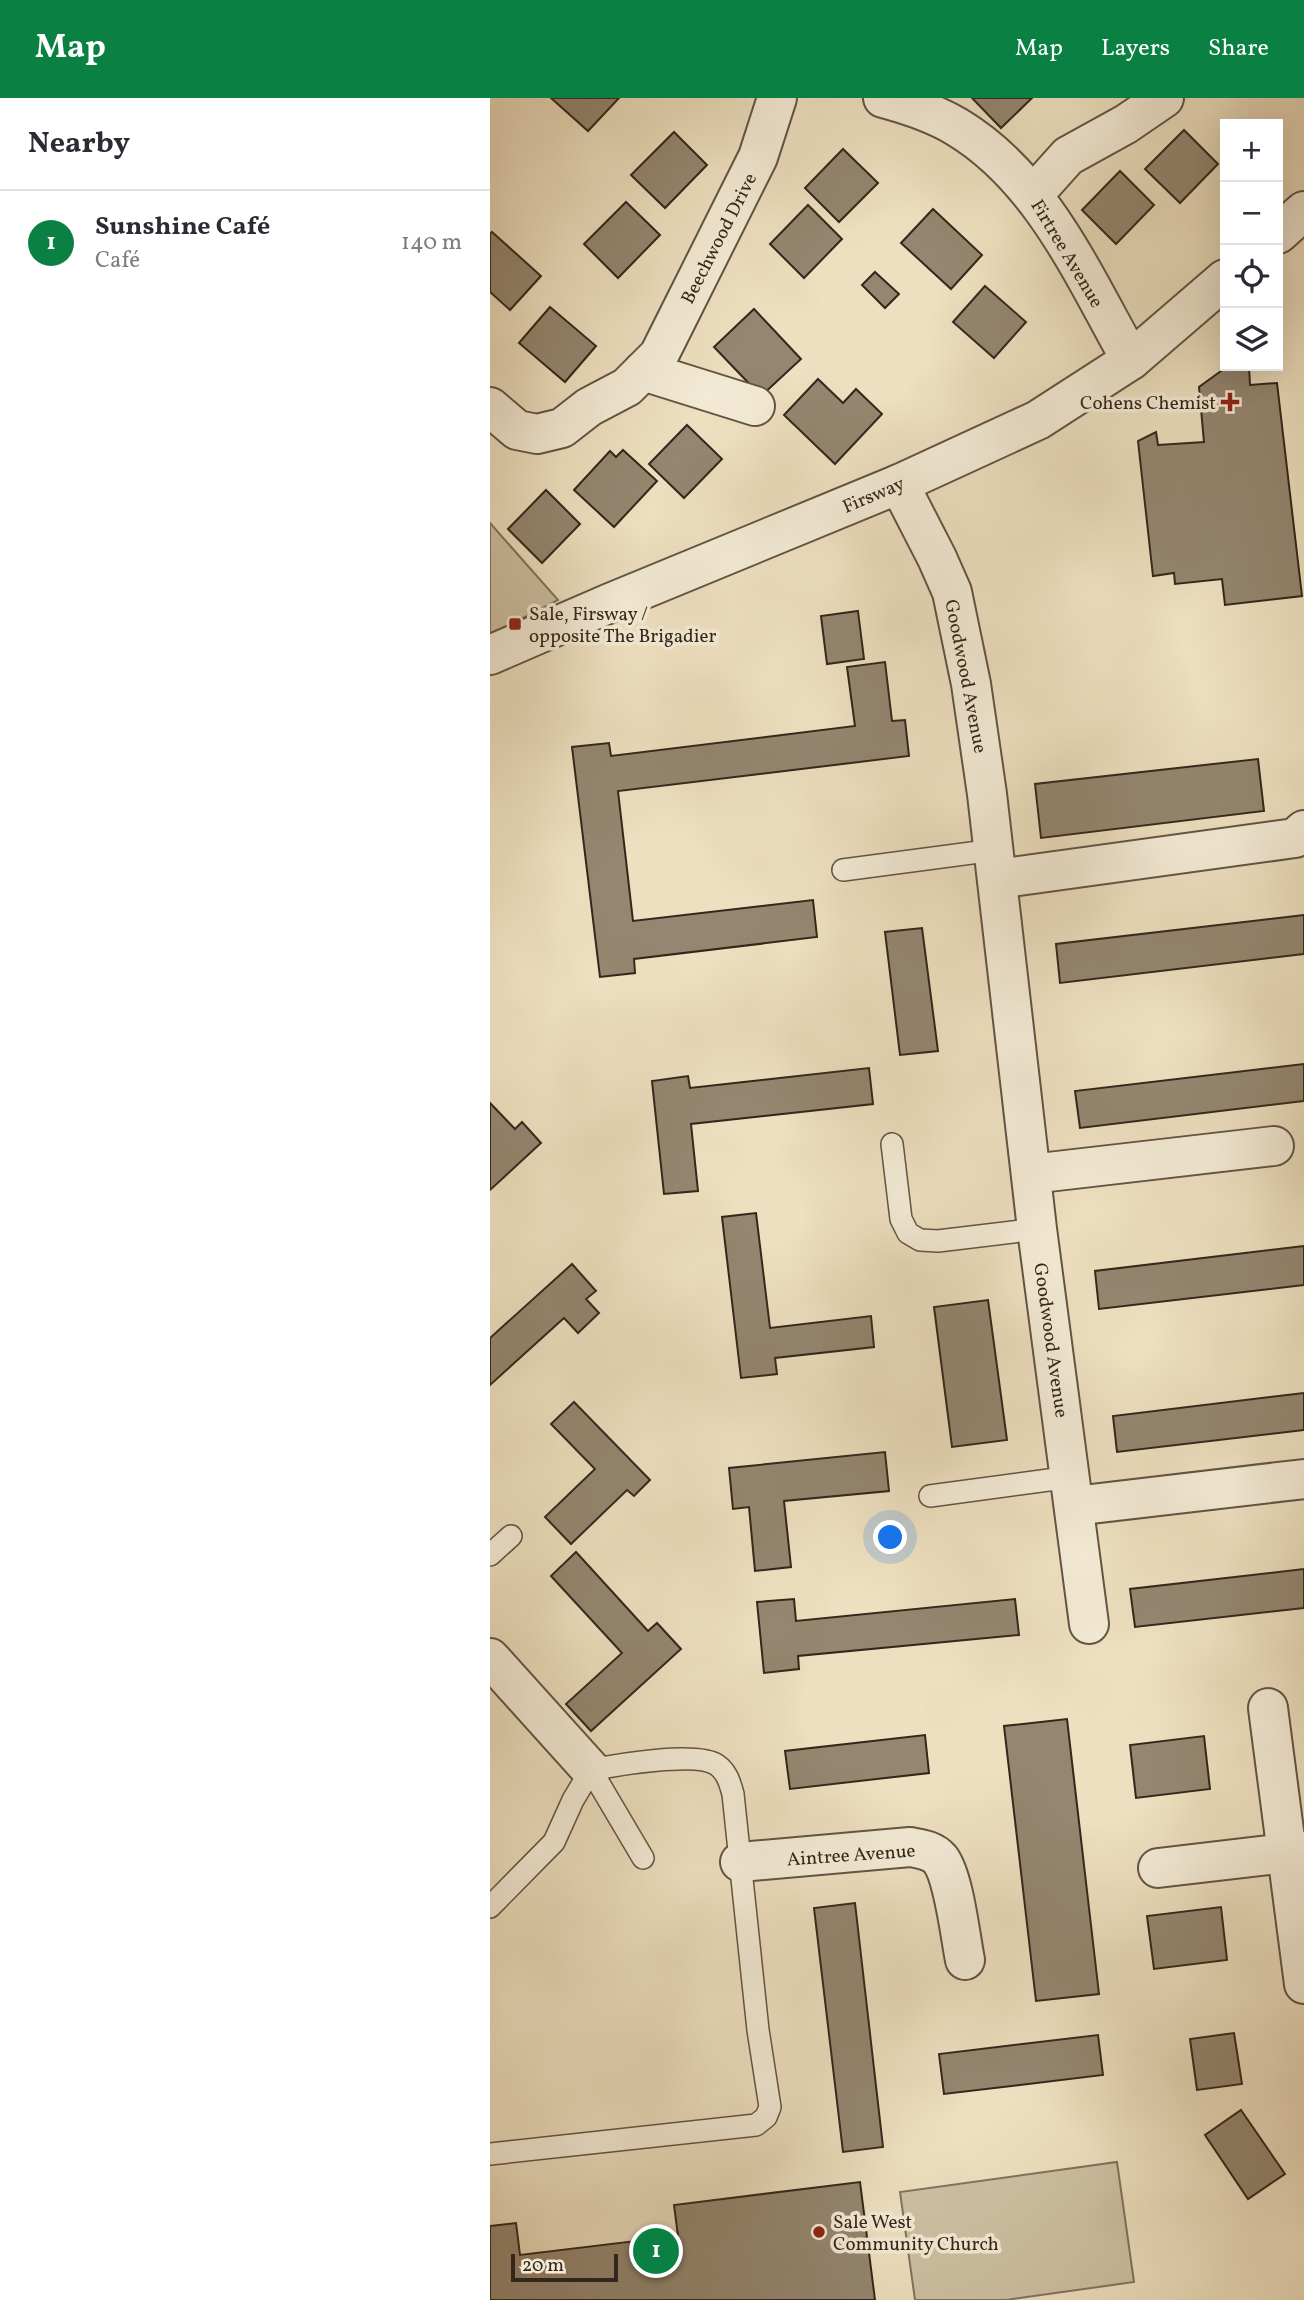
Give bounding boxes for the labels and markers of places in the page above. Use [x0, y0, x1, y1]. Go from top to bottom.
place label: Cohens Chemist [1080, 391, 1216, 417]
marker: Cohens Chemist [1222, 394, 1238, 410]
place label: Sale, Firsway / opposite The Brigadier [529, 602, 717, 650]
marker: Sale, Firsway / opposite The Brigadier [507, 616, 523, 632]
place label: Sale West Community Church [833, 2210, 999, 2258]
marker: Sale West Community Church [811, 2224, 827, 2240]
pin: 1 [633, 2225, 679, 2277]

